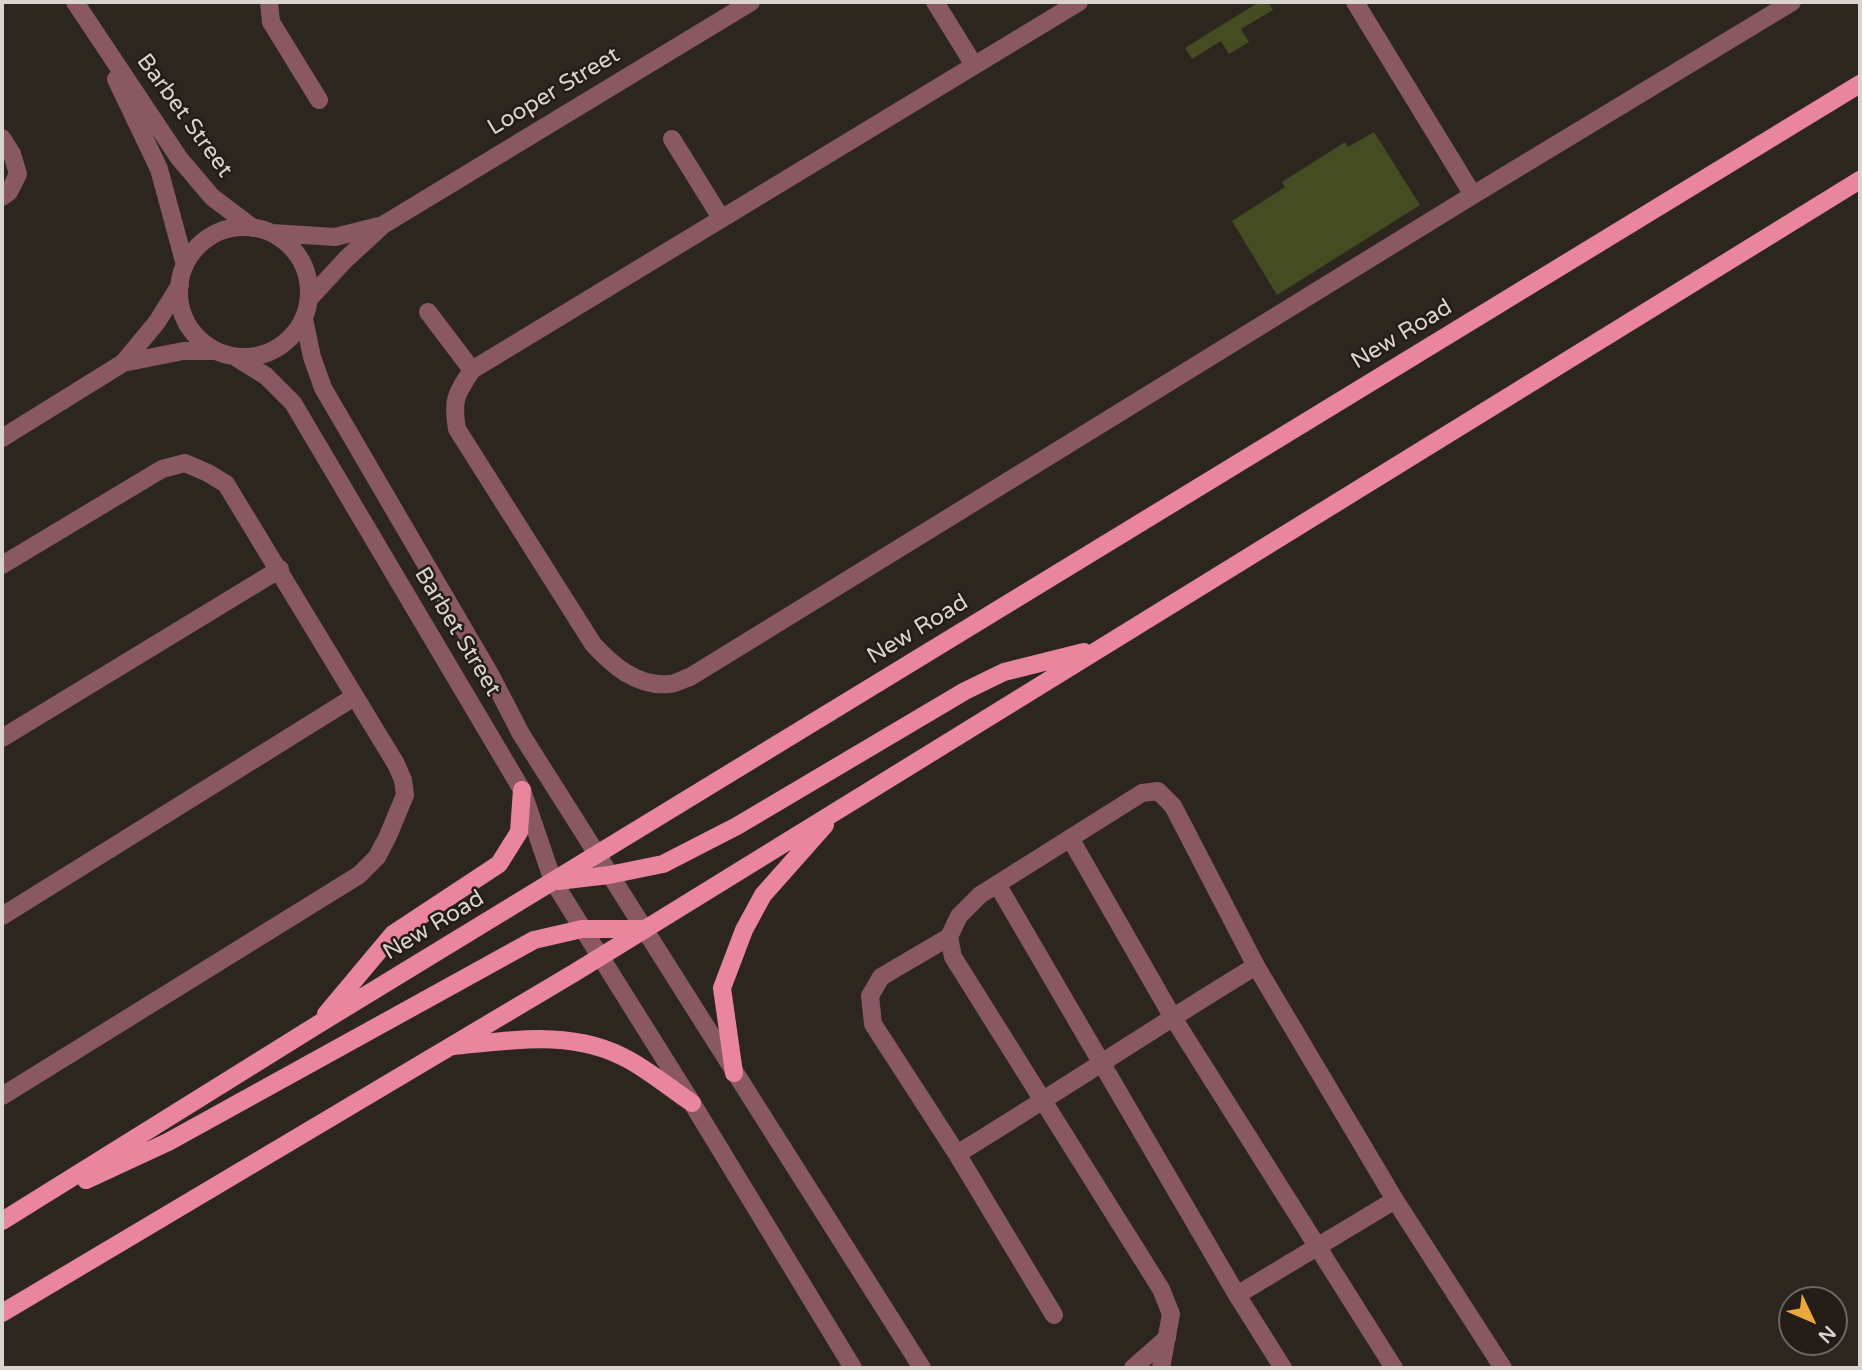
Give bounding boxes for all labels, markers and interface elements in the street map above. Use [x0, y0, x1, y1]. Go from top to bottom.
street label: Looper Street [483, 42, 625, 142]
street label: Barbet Street [130, 49, 238, 183]
street label: New Road [1346, 294, 1458, 376]
street label: Barbet Street [408, 562, 506, 702]
street label: New Road [862, 589, 974, 671]
street label: New Road [378, 885, 490, 967]
north arrow [1778, 1286, 1848, 1356]
text: N [1813, 1321, 1840, 1347]

